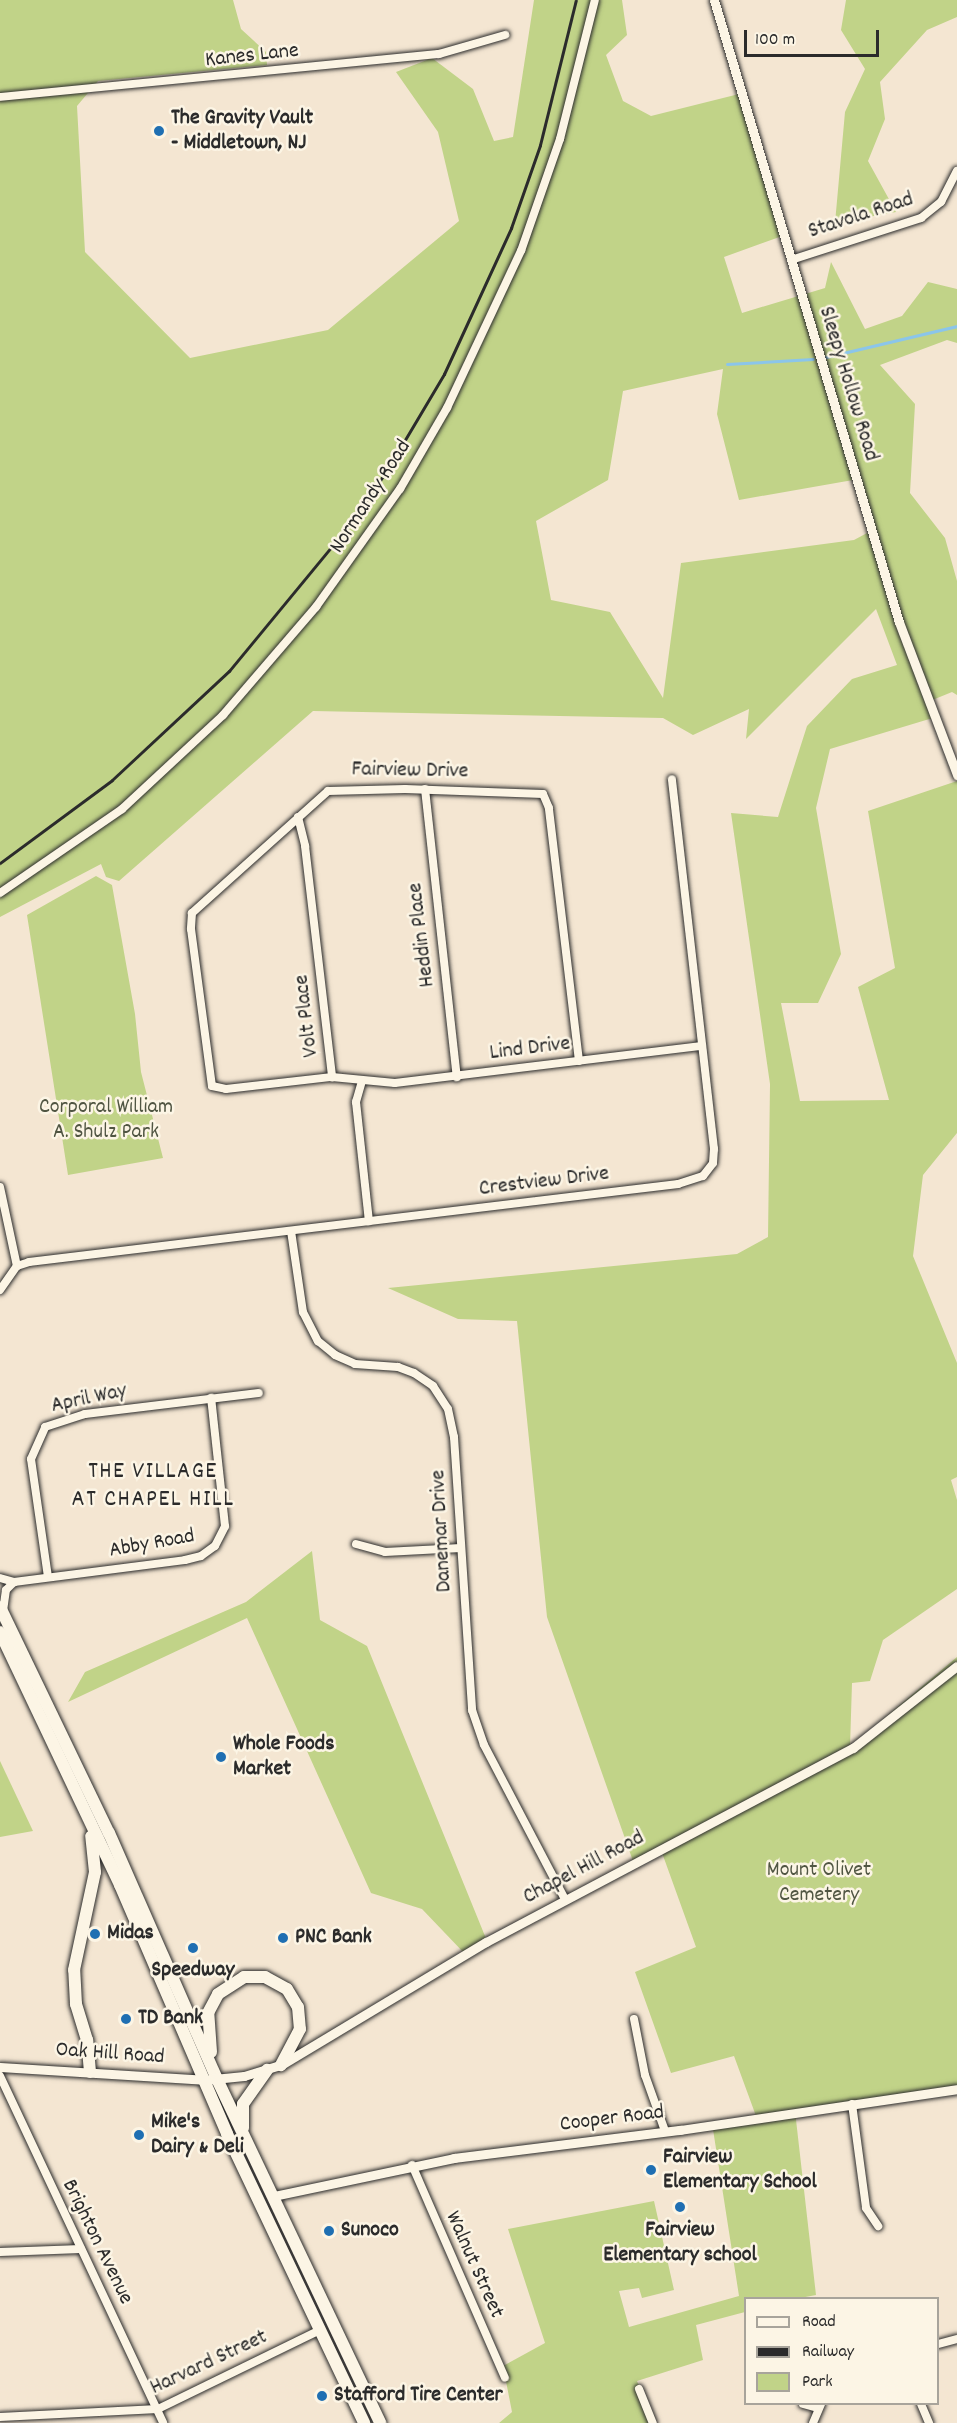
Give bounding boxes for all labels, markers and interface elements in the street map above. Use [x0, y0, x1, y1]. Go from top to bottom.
scale bar [747, 18, 882, 56]
text: 100 m [755, 28, 795, 53]
street label: Kanes Lane [204, 38, 300, 74]
place label: The Gravity Vault - Middletown, NJ [171, 105, 313, 156]
marker: The Gravity Vault - Middletown, NJ [152, 124, 166, 138]
street label: Stavola Road [805, 187, 917, 245]
street label: Sleepy Hollow Road [812, 304, 884, 464]
street label: Normandy Road [325, 435, 417, 559]
street label: Fairview Drive [351, 757, 469, 785]
street label: Heddin Place [403, 881, 441, 989]
street label: Volt Place [289, 973, 325, 1059]
street label: Lind Drive [488, 1031, 572, 1067]
park label: Corporal William A. Shulz Park [39, 1094, 173, 1146]
street label: Crestview Drive [478, 1161, 610, 1203]
street label: April Way [49, 1378, 129, 1420]
district label: THE VILLAGE AT CHAPEL HILL [72, 1459, 234, 1515]
street label: Danemar Drive [426, 1469, 458, 1593]
street label: Abby Road [107, 1524, 197, 1564]
place label: Whole Foods Market [233, 1731, 334, 1783]
marker: Whole Foods Market [214, 1750, 228, 1764]
street label: Chapel Hill Road [519, 1825, 649, 1911]
park label: Mount Olivet Cemetery [767, 1857, 871, 1909]
place label: Midas [107, 1921, 154, 1947]
place label: PNC Bank [295, 1925, 372, 1951]
marker: Midas [88, 1927, 102, 1941]
marker: PNC Bank [276, 1931, 290, 1945]
marker: Speedway [186, 1941, 200, 1955]
place label: Speedway [152, 1958, 234, 1984]
place label: TD Bank [138, 2006, 203, 2032]
marker: TD Bank [119, 2012, 133, 2026]
street label: Oak Hill Road [55, 2037, 165, 2071]
street label: Cooper Road [558, 2100, 666, 2138]
place label: Mike's Dairy & Deli [151, 2109, 244, 2160]
marker: Mike's Dairy & Deli [132, 2128, 146, 2142]
place label: Fairview Elementary School [663, 2144, 817, 2196]
marker: Fairview Elementary School [644, 2163, 658, 2177]
street label: Brighton Avenue [55, 2175, 139, 2309]
marker: Fairview Elementary school [673, 2200, 687, 2214]
street label: Walnut Street [439, 2207, 509, 2323]
place label: Fairview Elementary school [603, 2217, 757, 2268]
place label: Sunoco [341, 2218, 399, 2244]
marker: Sunoco [322, 2224, 336, 2238]
legend [744, 2297, 939, 2405]
text: Road [802, 2310, 836, 2335]
street label: Harvard Street [146, 2324, 272, 2402]
text: Railway [802, 2340, 854, 2365]
text: Park [802, 2370, 833, 2395]
place label: Stafford Tire Center [334, 2383, 503, 2409]
marker: Stafford Tire Center [315, 2389, 329, 2403]

